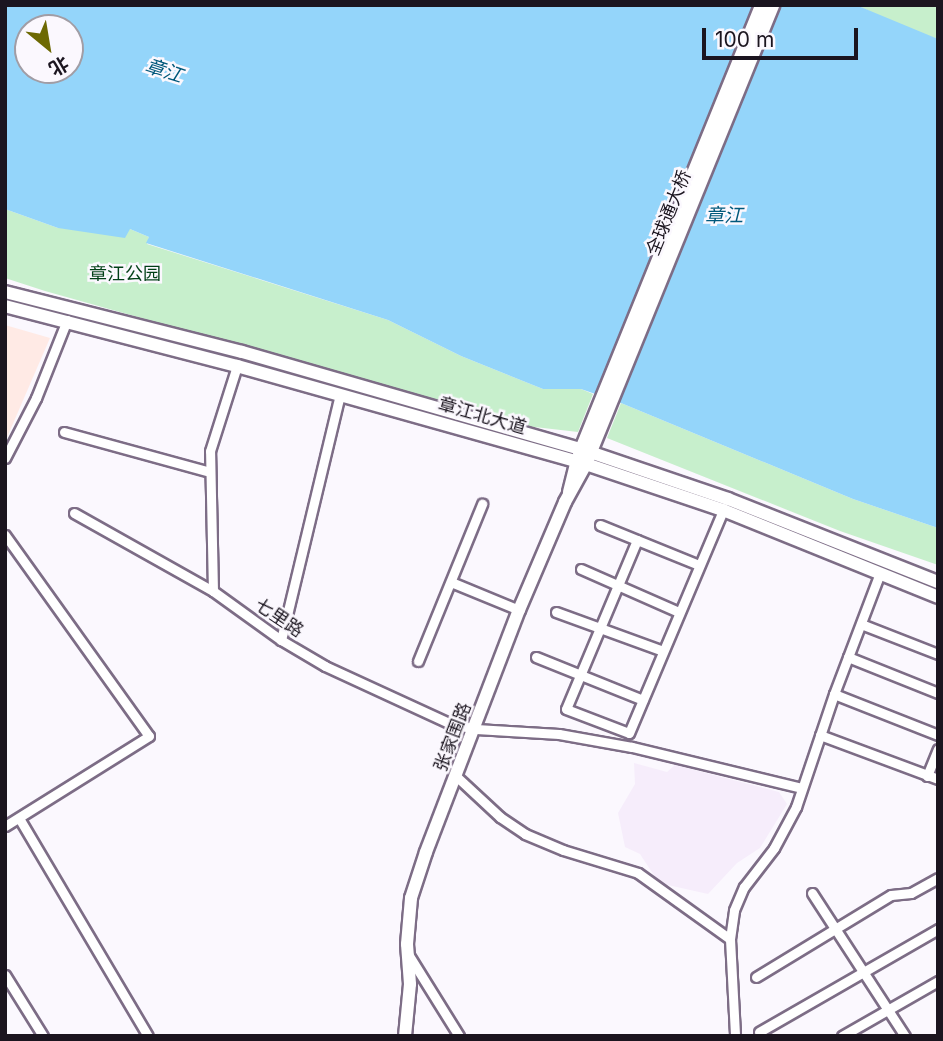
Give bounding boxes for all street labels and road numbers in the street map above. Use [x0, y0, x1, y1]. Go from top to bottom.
street label: 全球通大桥 [642, 167, 696, 259]
street label: 章江北大道 [436, 393, 528, 439]
street label: 七里路 [251, 594, 307, 642]
street label: 张家围路 [430, 700, 476, 774]

